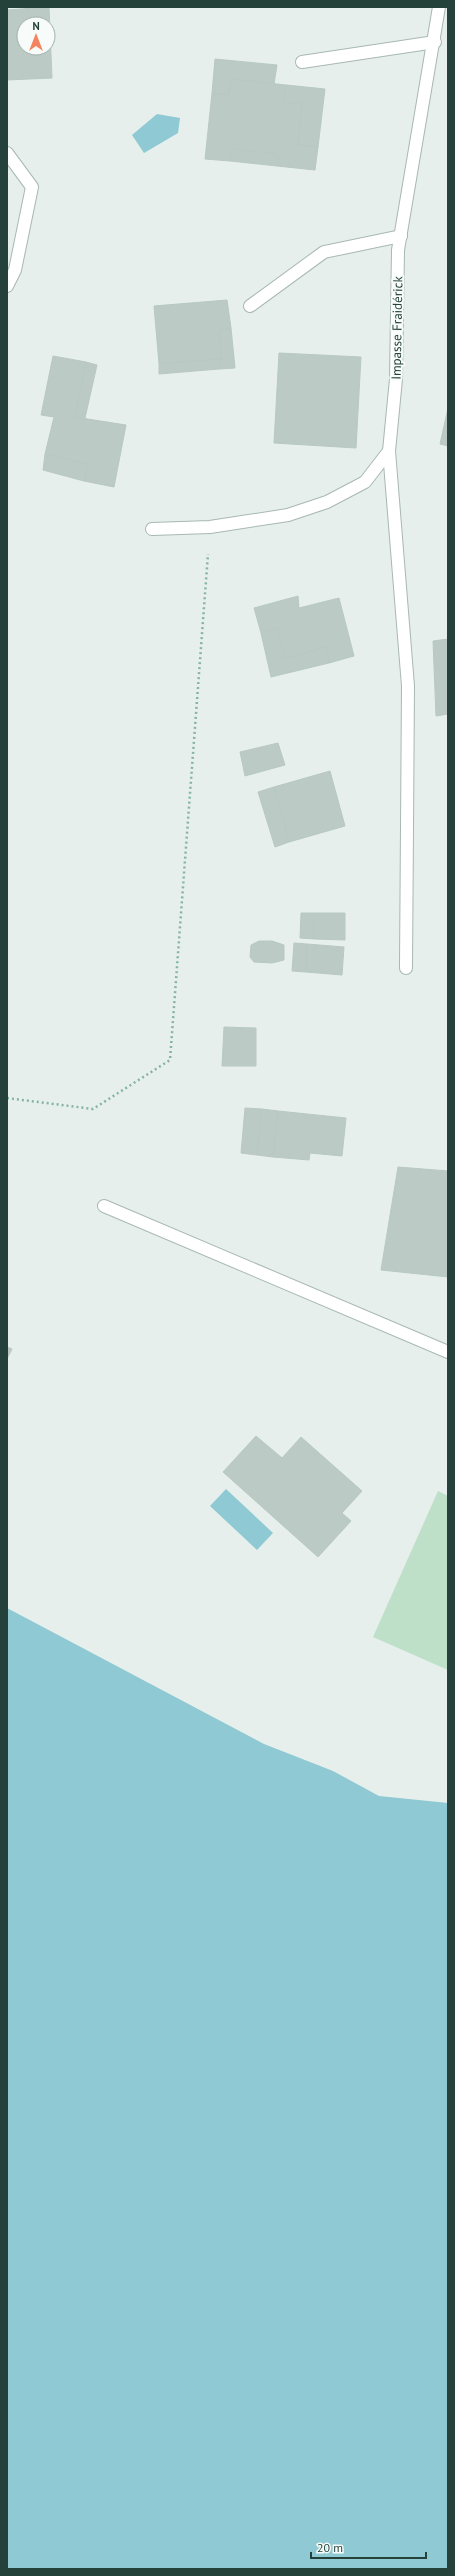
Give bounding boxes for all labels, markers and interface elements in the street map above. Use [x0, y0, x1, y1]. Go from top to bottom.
north arrow [16, 16, 56, 56]
text: N [32, 19, 40, 33]
street label: Impasse Fraidérick [388, 275, 406, 380]
scale bar [311, 2534, 426, 2560]
text: 20 m [317, 2540, 343, 2555]

